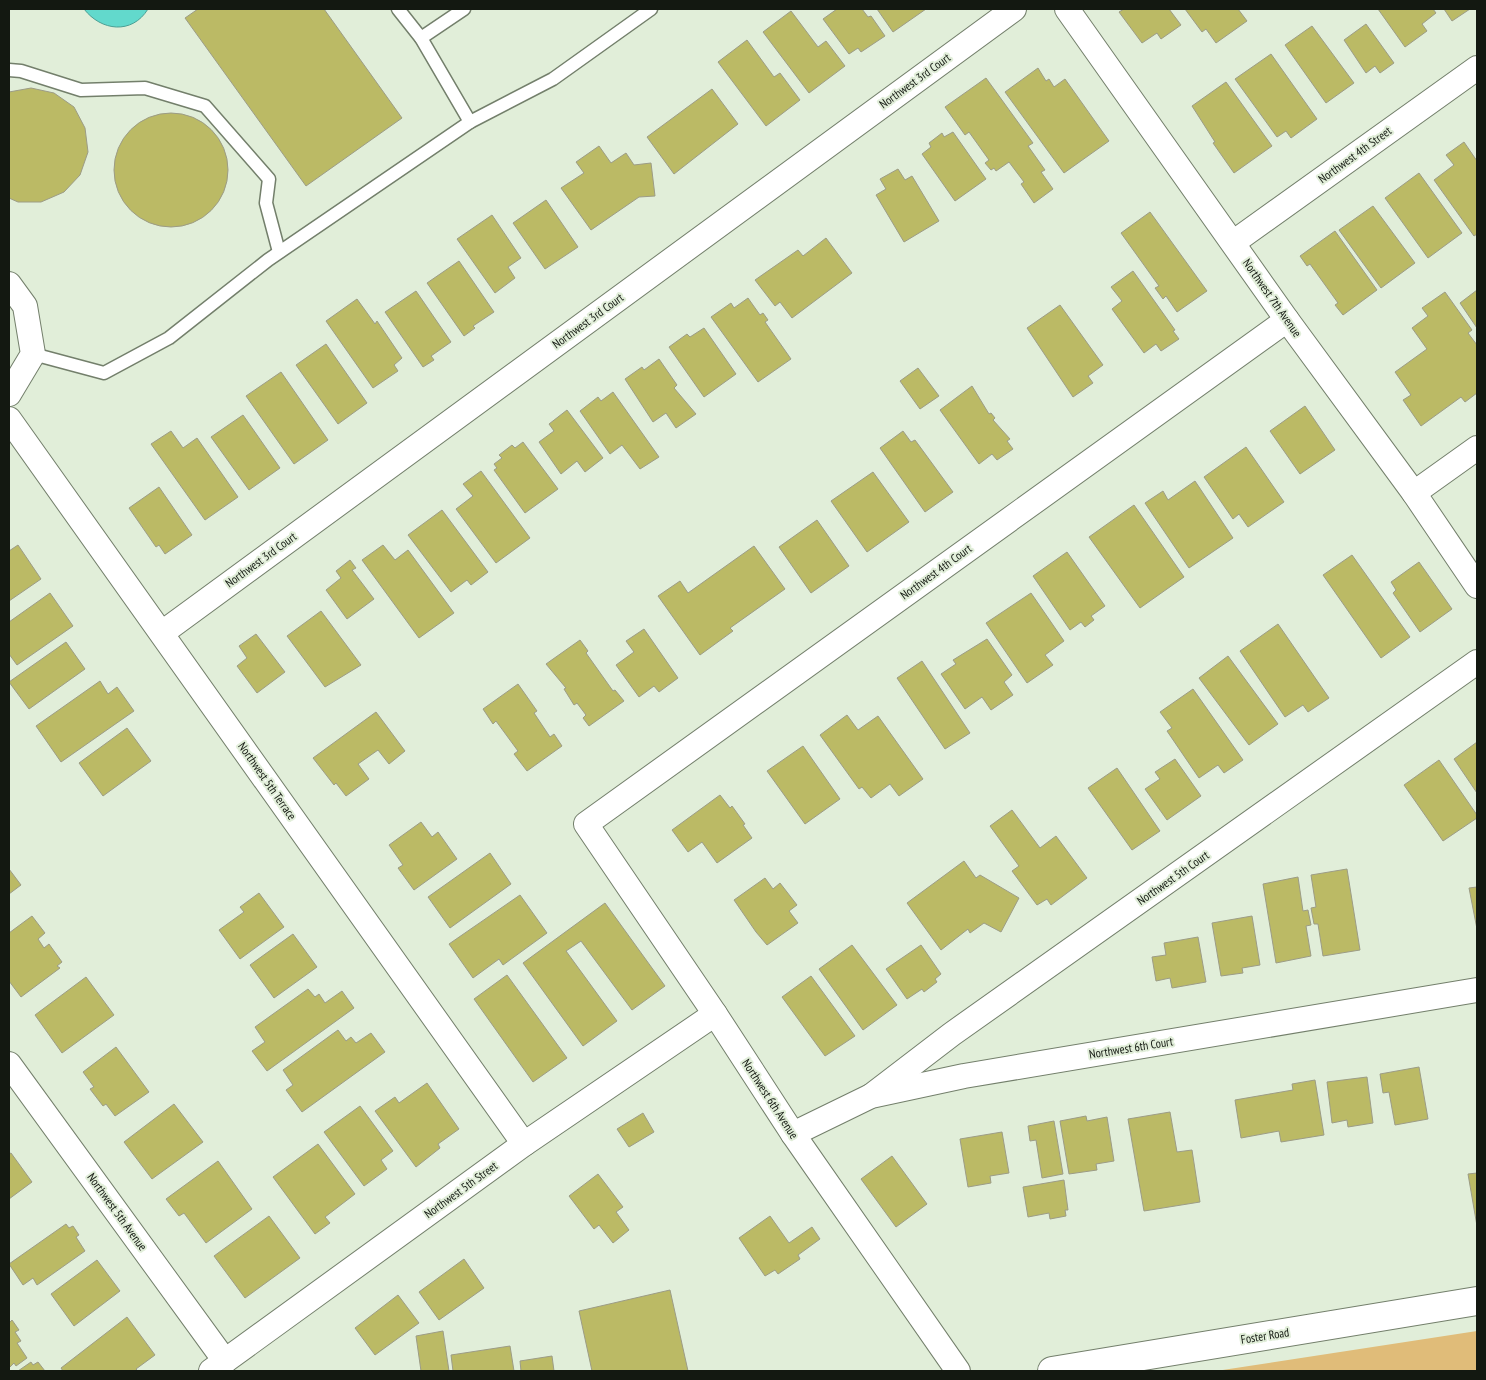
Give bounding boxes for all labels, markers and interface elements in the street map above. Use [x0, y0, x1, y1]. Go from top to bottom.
street label: Northwest 3rd Court [876, 49, 954, 111]
street label: Northwest 4th Street [1315, 123, 1395, 186]
street label: Northwest 7th Avenue [1240, 256, 1305, 340]
street label: Northwest 3rd Court [549, 289, 627, 351]
street label: Northwest 3rd Court [222, 528, 300, 590]
street label: Northwest 4th Court [897, 540, 975, 603]
street label: Northwest 5th Terrace [235, 739, 300, 822]
street label: Northwest 5th Court [1134, 847, 1212, 908]
street label: Northwest 6th Court [1088, 1033, 1175, 1062]
street label: Northwest 6th Avenue [739, 1056, 802, 1141]
street label: Northwest 5th Street [421, 1158, 501, 1221]
street label: Northwest 5th Avenue [84, 1170, 151, 1253]
street label: Foster Road [1240, 1324, 1290, 1347]

